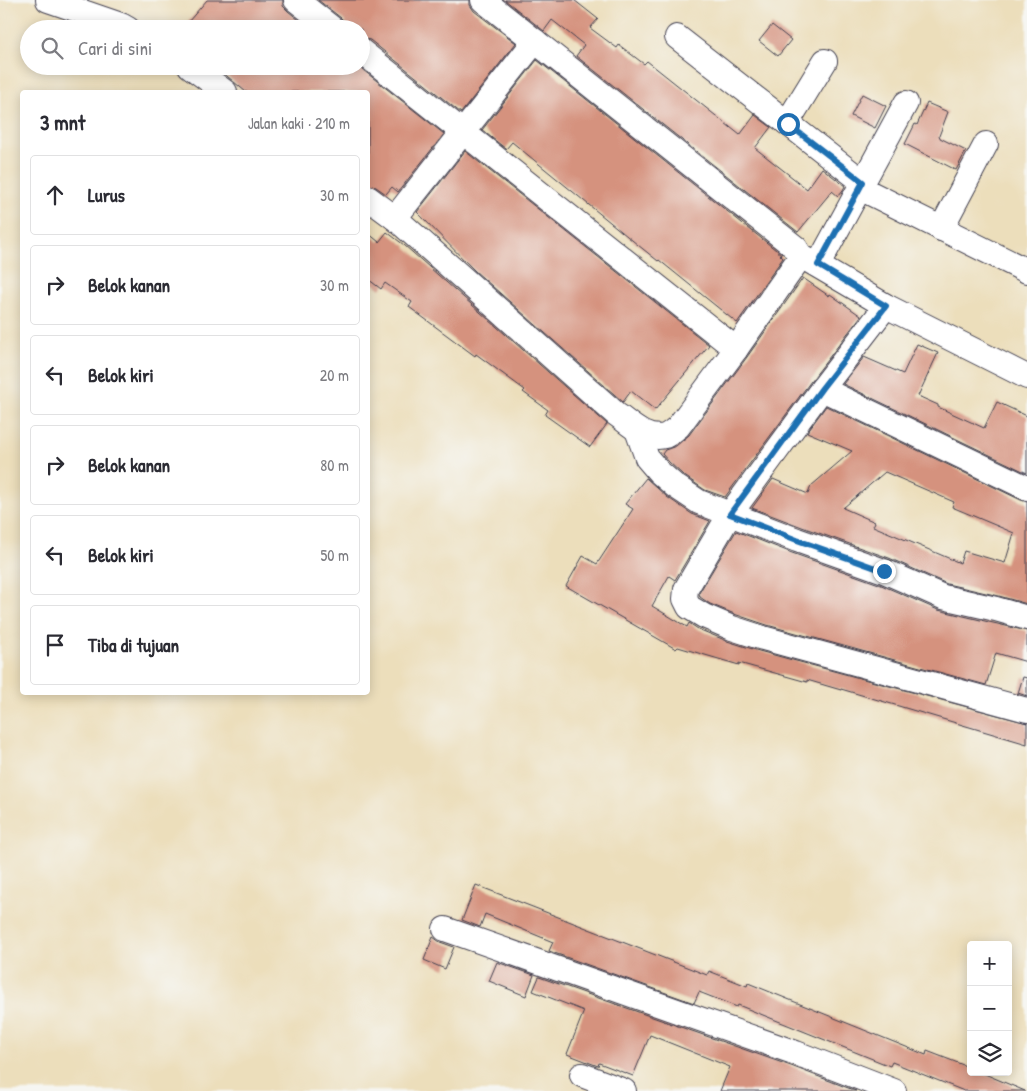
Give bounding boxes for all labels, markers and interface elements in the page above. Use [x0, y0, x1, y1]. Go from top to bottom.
search box [20, 20, 370, 75]
icon: search [38, 34, 66, 62]
text: Cari di sini [78, 35, 152, 61]
text: 3 mnt [40, 108, 85, 137]
text: Jalan kaki · 210 m [248, 112, 350, 134]
route start [777, 113, 800, 136]
icon: ahead [41, 181, 69, 209]
text: Lurus [88, 182, 125, 208]
text: 30 m [320, 184, 349, 206]
icon: right [41, 271, 69, 299]
text: Belok kanan [88, 272, 170, 298]
text: 30 m [320, 274, 349, 296]
icon: left [41, 361, 69, 389]
text: Belok kiri [88, 362, 154, 388]
text: 20 m [320, 364, 349, 386]
icon: right [41, 451, 69, 479]
text: Belok kanan [88, 452, 170, 478]
text: 80 m [320, 454, 349, 476]
icon: left [41, 541, 69, 569]
text: Belok kiri [88, 542, 154, 568]
text: 50 m [321, 544, 349, 566]
route end [873, 560, 896, 583]
icon: arrive [41, 631, 69, 659]
text: Tiba di tujuan [88, 632, 179, 658]
map controls [967, 941, 1012, 1076]
button: + [967, 941, 1012, 986]
button: − [967, 986, 1012, 1031]
button: layers [967, 1031, 1012, 1076]

